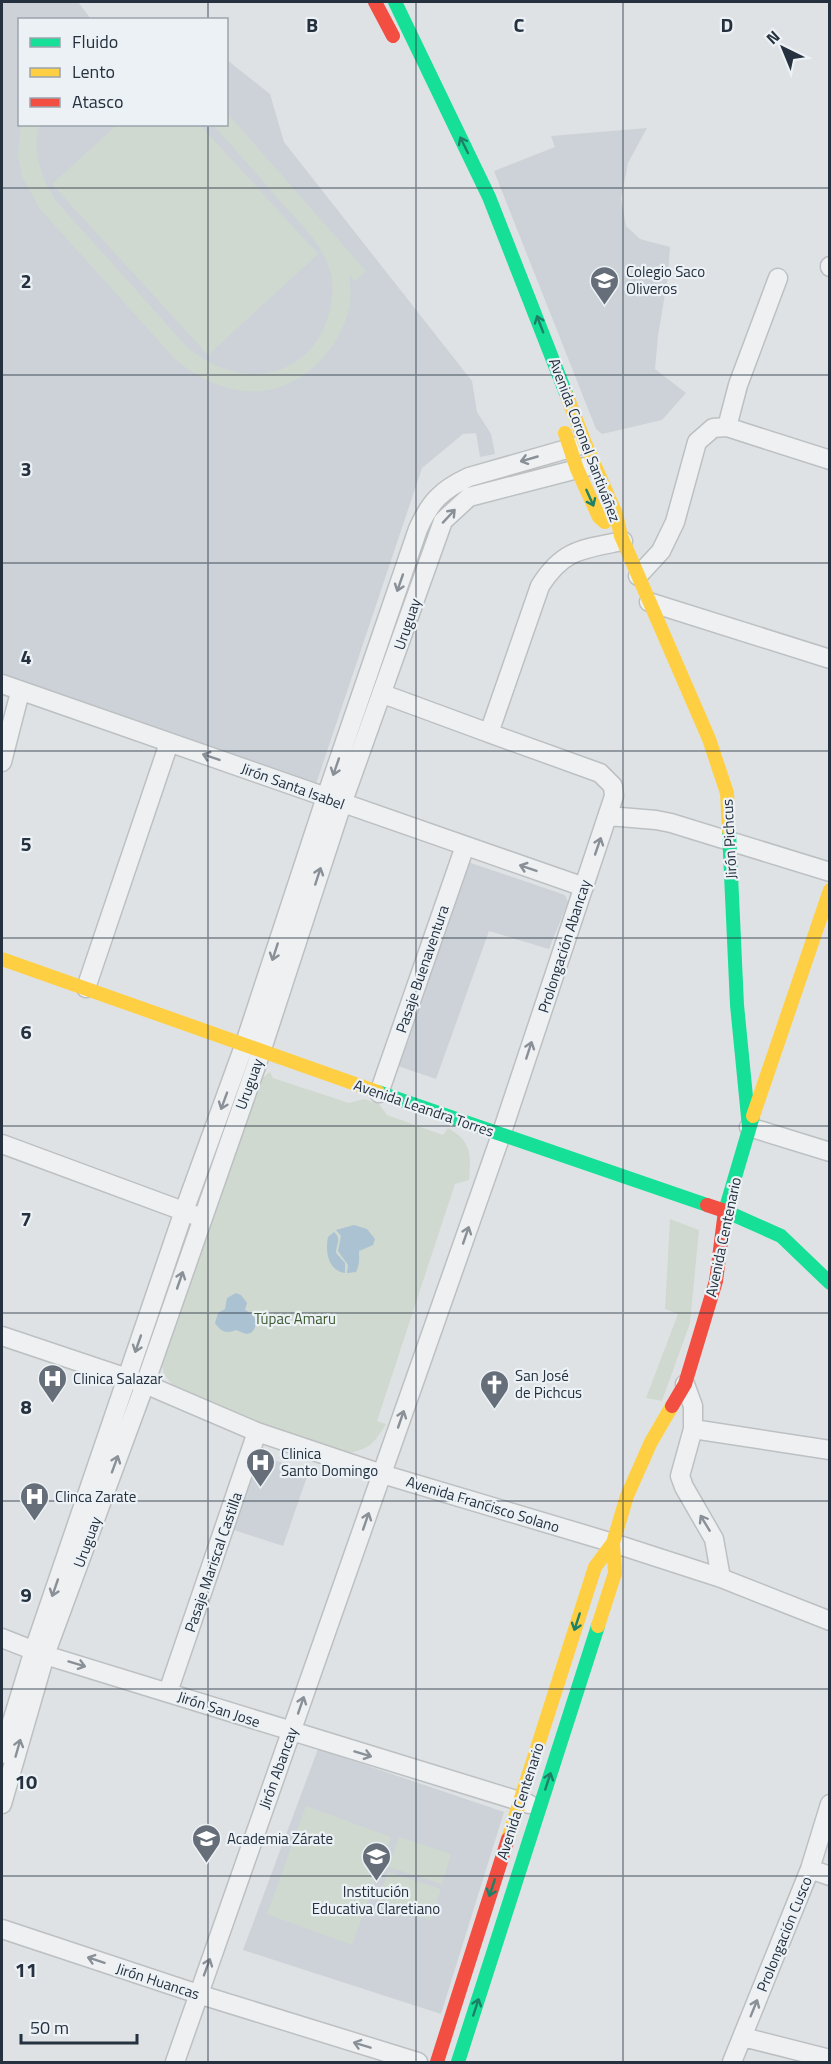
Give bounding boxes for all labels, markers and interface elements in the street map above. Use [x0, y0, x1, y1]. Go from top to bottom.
text: B [306, 9, 318, 40]
text: C [514, 9, 525, 40]
text: D [721, 9, 733, 40]
legend [18, 18, 228, 126]
north arrow [753, 18, 813, 78]
text: N [761, 24, 785, 50]
text: Fluido [72, 28, 118, 55]
text: Lento [72, 58, 115, 85]
text: Atasco [72, 88, 123, 115]
one-way arrow [458, 137, 469, 155]
place label: Colegio Saco Oliveros [626, 260, 705, 300]
school or university icon: Colegio Saco Oliveros [589, 264, 621, 306]
text: 2 [20, 265, 32, 296]
one-way arrow [534, 316, 545, 334]
street label: Avenida Coronel Santiváñez [543, 355, 627, 525]
text: 3 [20, 453, 32, 484]
one-way arrow [520, 454, 539, 465]
one-way arrow [585, 488, 597, 506]
one-way arrow [442, 509, 456, 524]
one-way arrow [393, 573, 404, 592]
street label: Uruguay [387, 595, 427, 653]
text: 4 [20, 641, 32, 672]
one-way arrow [202, 751, 221, 762]
street label: Jirón Santa Isabel [238, 757, 348, 815]
one-way arrow [330, 757, 341, 776]
street label: Jirón Pichcus [715, 798, 743, 880]
text: 5 [20, 828, 32, 859]
one-way arrow [593, 837, 604, 856]
one-way arrow [519, 862, 538, 873]
one-way arrow [313, 867, 324, 886]
street label: Prolongación Abancay [532, 876, 596, 1016]
street label: Pasaje Buenaventura [389, 902, 455, 1036]
one-way arrow [268, 942, 279, 961]
text: 6 [20, 1016, 32, 1047]
one-way arrow [525, 1041, 536, 1060]
street label: Uruguay [229, 1055, 269, 1113]
street label: Avenida Leandra Torres [351, 1073, 497, 1143]
one-way arrow [217, 1091, 228, 1110]
street label: Avenida Centenario [699, 1175, 747, 1299]
text: 7 [20, 1203, 32, 1234]
one-way arrow [461, 1226, 472, 1245]
one-way arrow [176, 1271, 187, 1290]
park label: Túpac Amaru [254, 1307, 336, 1330]
one-way arrow [132, 1334, 143, 1353]
hospital icon: Clinica Salazar [36, 1362, 68, 1404]
place label: San José de Pichcus [515, 1364, 582, 1404]
place label: Clinica Salazar [73, 1367, 163, 1390]
church icon: San José de Pichcus [478, 1368, 510, 1410]
text: 8 [20, 1391, 32, 1422]
one-way arrow [397, 1410, 408, 1429]
place label: Clinica Santo Domingo [281, 1442, 378, 1482]
hospital icon: Clinica Santo Domingo [244, 1446, 276, 1488]
one-way arrow [111, 1455, 122, 1474]
street label: Avenida Francisco Solano [403, 1470, 563, 1538]
hospital icon: Clinca Zarate [18, 1480, 50, 1522]
place label: Clinca Zarate [55, 1485, 136, 1508]
street label: Pasaje Mariscal Castilla [178, 1488, 248, 1635]
one-way arrow [361, 1512, 372, 1531]
street label: Uruguay [67, 1513, 107, 1571]
one-way arrow [699, 1515, 711, 1532]
text: 9 [20, 1579, 32, 1610]
one-way arrow [49, 1579, 60, 1598]
one-way arrow [571, 1612, 582, 1631]
one-way arrow [67, 1659, 86, 1670]
street label: Jirón San Jose [175, 1685, 263, 1733]
one-way arrow [297, 1696, 308, 1715]
street label: Jirón Abancay [253, 1724, 303, 1812]
one-way arrow [13, 1739, 24, 1758]
street label: Avenida Centenario [490, 1739, 550, 1862]
one-way arrow [353, 1749, 372, 1760]
text: 10 [15, 1766, 37, 1797]
one-way arrow [544, 1772, 555, 1791]
school or university icon: Academia Zárate [190, 1822, 222, 1864]
place label: Academia Zárate [227, 1827, 333, 1850]
school or university icon: Institución Educativa Claretiano [360, 1840, 392, 1882]
street label: Prolongación Cusco [750, 1873, 818, 1995]
one-way arrow [486, 1878, 497, 1897]
place label: Institución Educativa Claretiano [312, 1880, 440, 1920]
text: 11 [15, 1954, 37, 1985]
one-way arrow [87, 1954, 106, 1965]
street label: Jirón Huancas [113, 1957, 203, 2005]
one-way arrow [202, 1959, 213, 1977]
one-way arrow [471, 1998, 482, 2017]
one-way arrow [749, 2000, 760, 2018]
scale bar [21, 2007, 136, 2045]
text: 50 m [30, 2014, 69, 2041]
one-way arrow [353, 2039, 372, 2050]

